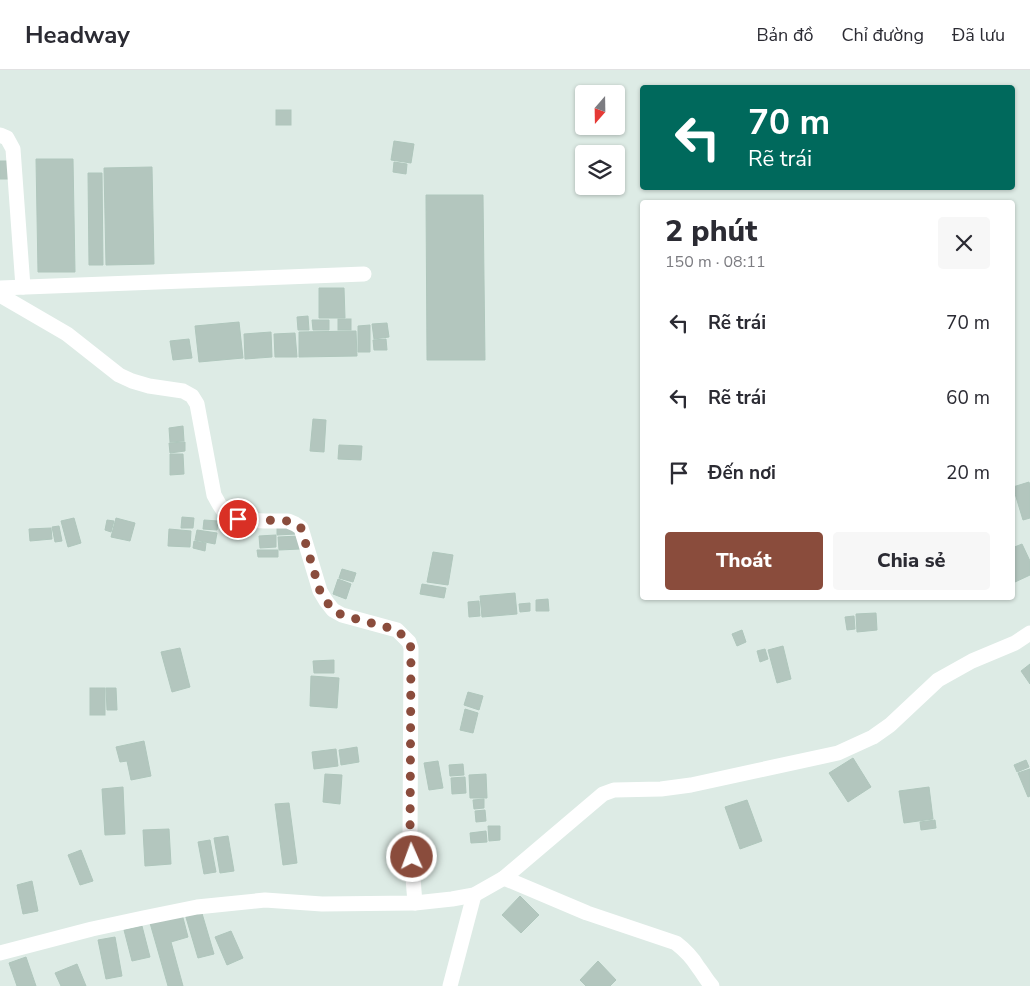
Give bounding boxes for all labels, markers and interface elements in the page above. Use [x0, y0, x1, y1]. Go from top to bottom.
text: Headway [25, 19, 130, 51]
text: Bản đồ [756, 23, 813, 47]
text: Chỉ đường [841, 23, 924, 47]
text: Đã lưu [952, 23, 1005, 47]
north arrow [575, 85, 625, 135]
map controls [575, 85, 625, 195]
text: 70 m [748, 99, 830, 146]
icon: left [665, 105, 730, 170]
text: Rẽ trái [748, 144, 812, 174]
button: layers [575, 145, 625, 195]
text: 2 phút [665, 211, 757, 252]
button: close [938, 217, 990, 269]
text: 150 m · 08:11 [665, 251, 766, 273]
icon: left [665, 309, 693, 337]
text: Rẽ trái [708, 310, 766, 336]
text: 70 m [946, 310, 990, 336]
icon: left [665, 384, 693, 412]
text: Rẽ trái [708, 385, 766, 411]
text: 60 m [946, 385, 990, 411]
icon: arrive [665, 459, 693, 487]
text: Đến nơi [708, 460, 776, 486]
text: 20 m [946, 460, 990, 486]
pin [217, 498, 259, 540]
icon: arrive [224, 505, 252, 533]
button: Thoát [665, 532, 823, 590]
button: Chia sẻ [833, 532, 990, 590]
position arrow [385, 830, 437, 882]

